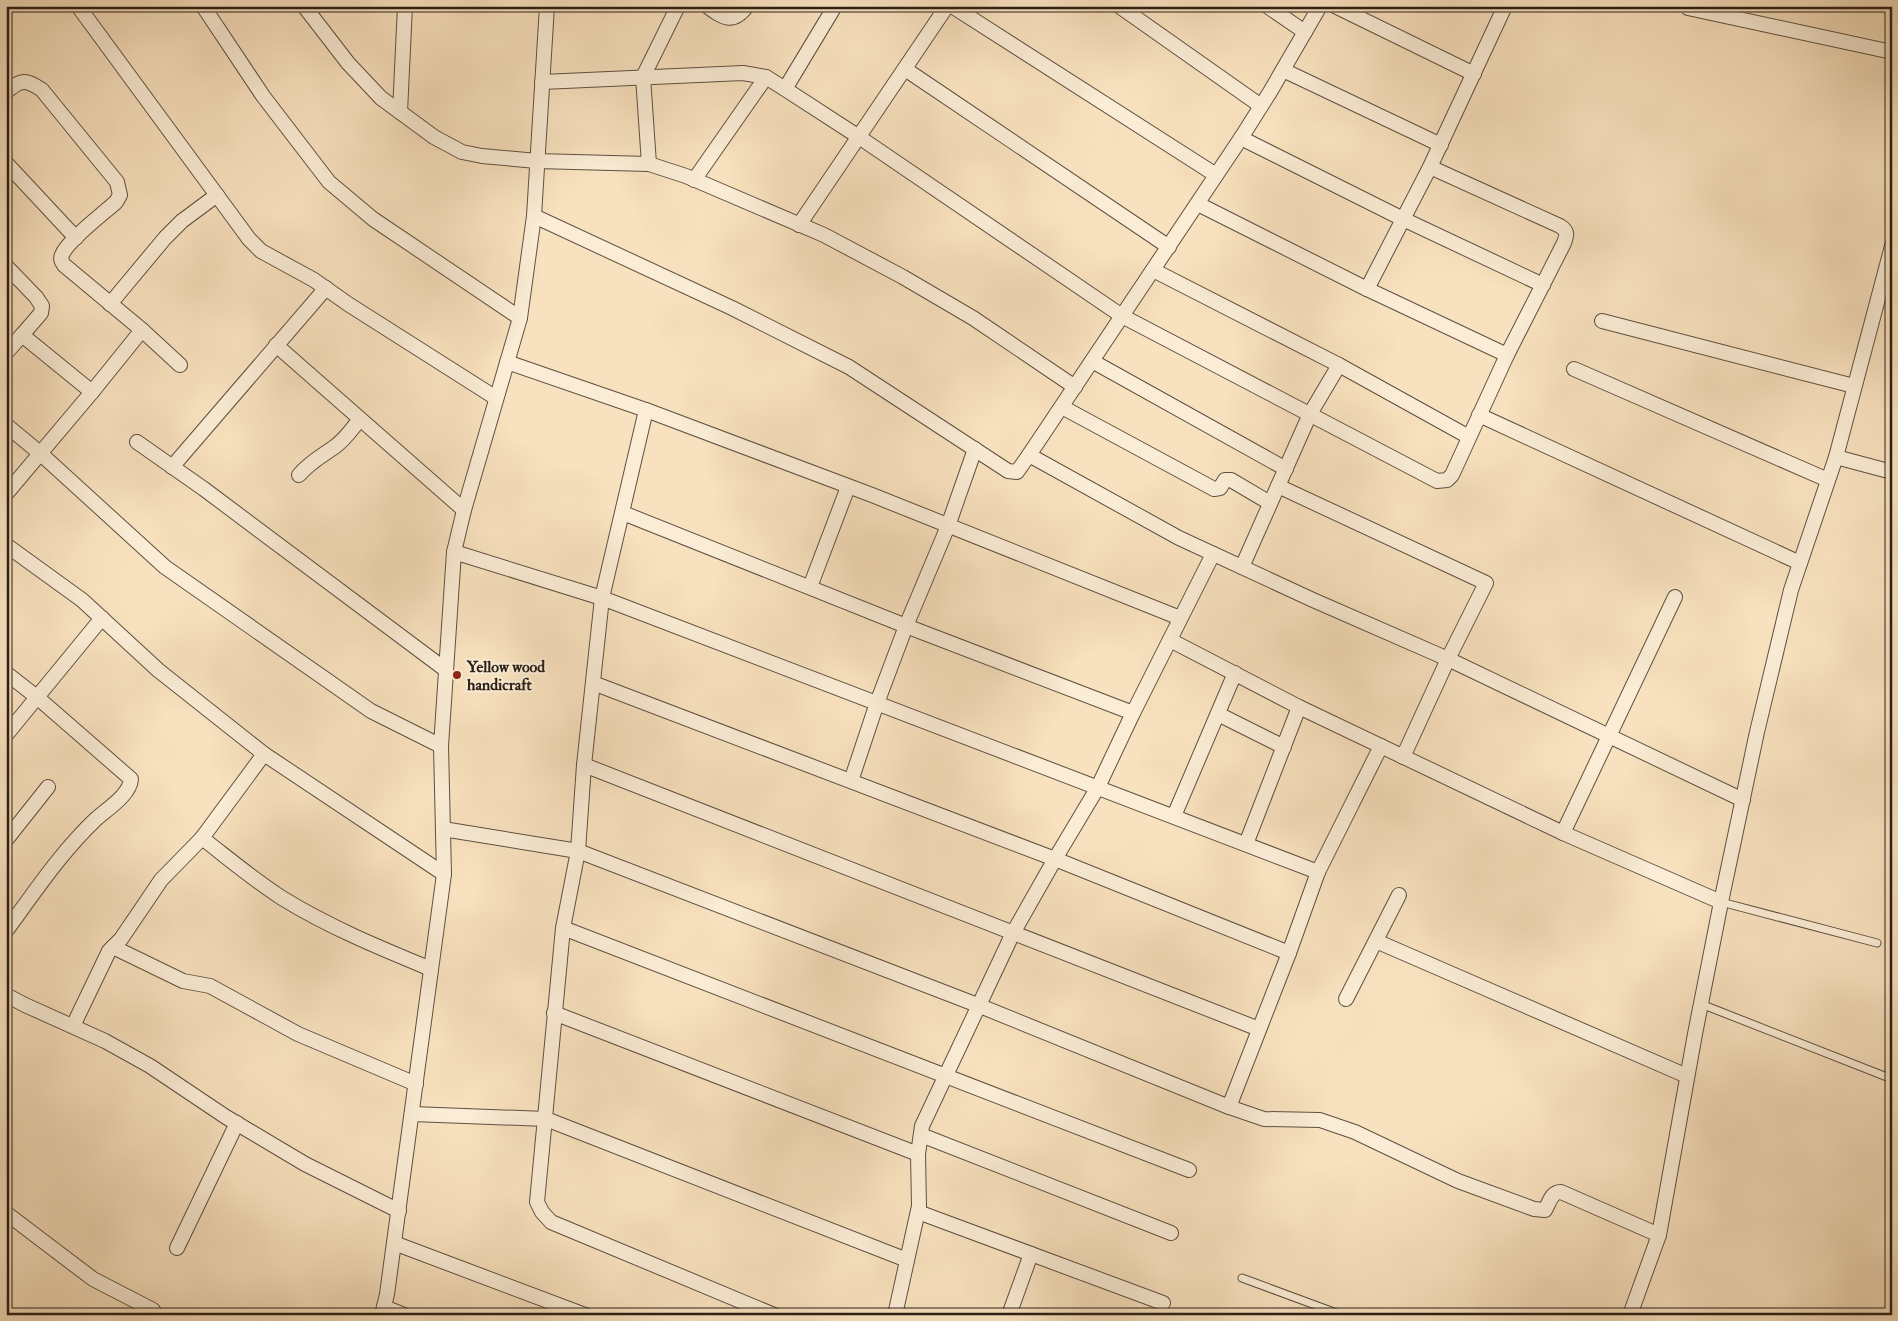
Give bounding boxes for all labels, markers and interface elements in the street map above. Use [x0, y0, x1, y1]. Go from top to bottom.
place label: Yellow wood handicraft [466, 657, 545, 695]
marker: Yellow wood handicraft [451, 669, 463, 681]

